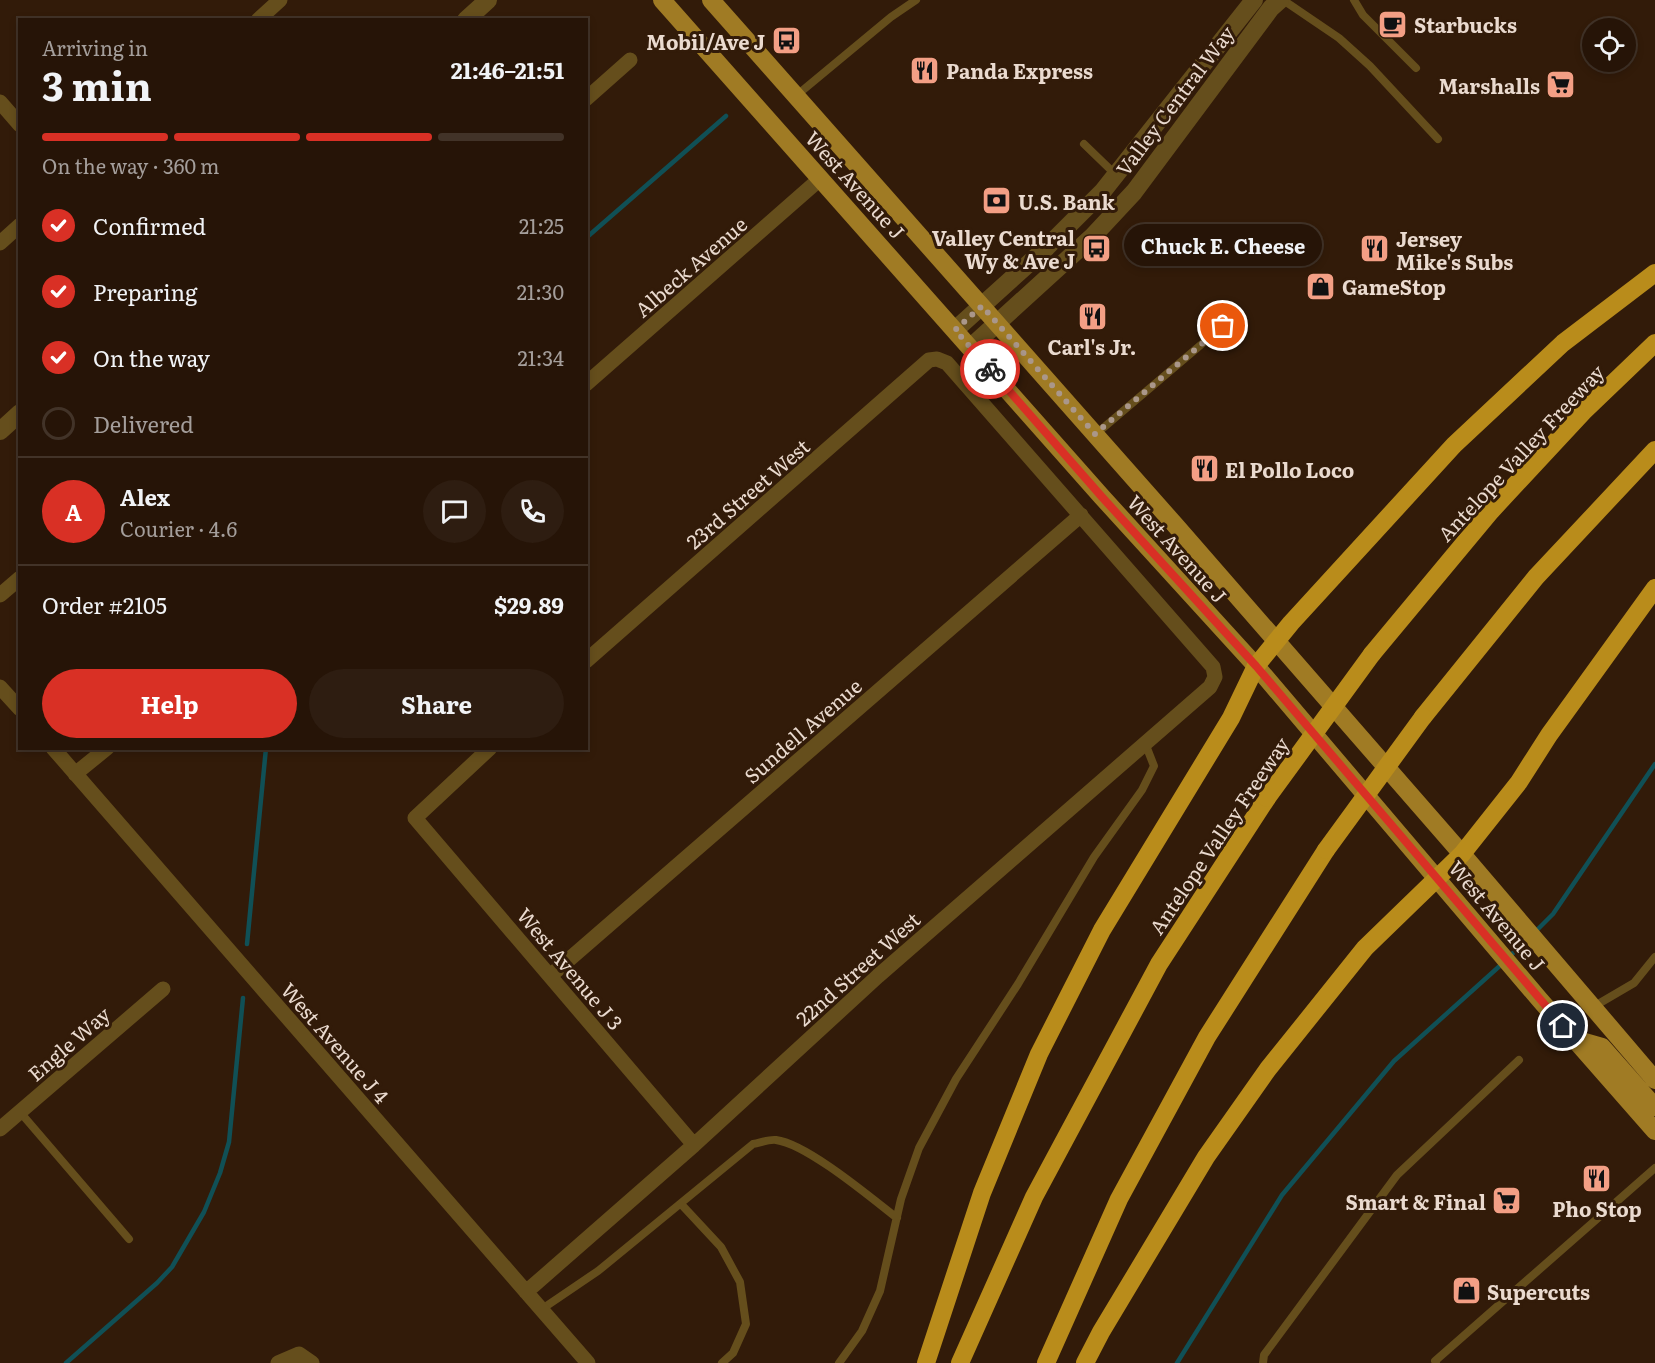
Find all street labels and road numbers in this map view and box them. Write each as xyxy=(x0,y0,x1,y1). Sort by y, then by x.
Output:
street label: Valley Central Way xyxy=(1108,18,1241,181)
street label: West Avenue J xyxy=(799,123,913,245)
street label: Albeck Avenue xyxy=(627,209,753,323)
street label: Antelope Valley Freeway xyxy=(1430,356,1611,547)
street label: 23rd Street West xyxy=(679,431,815,555)
street label: West Avenue J xyxy=(1121,487,1235,609)
street label: Sundell Avenue xyxy=(737,670,867,790)
street label: Antelope Valley Freeway xyxy=(1141,730,1296,940)
street label: West Avenue J xyxy=(1443,853,1553,977)
street label: West Avenue J 3 xyxy=(511,900,631,1036)
street label: 22nd Street West xyxy=(788,904,926,1032)
street label: West Avenue J 4 xyxy=(275,975,397,1109)
street label: Engle Way xyxy=(20,998,116,1087)

